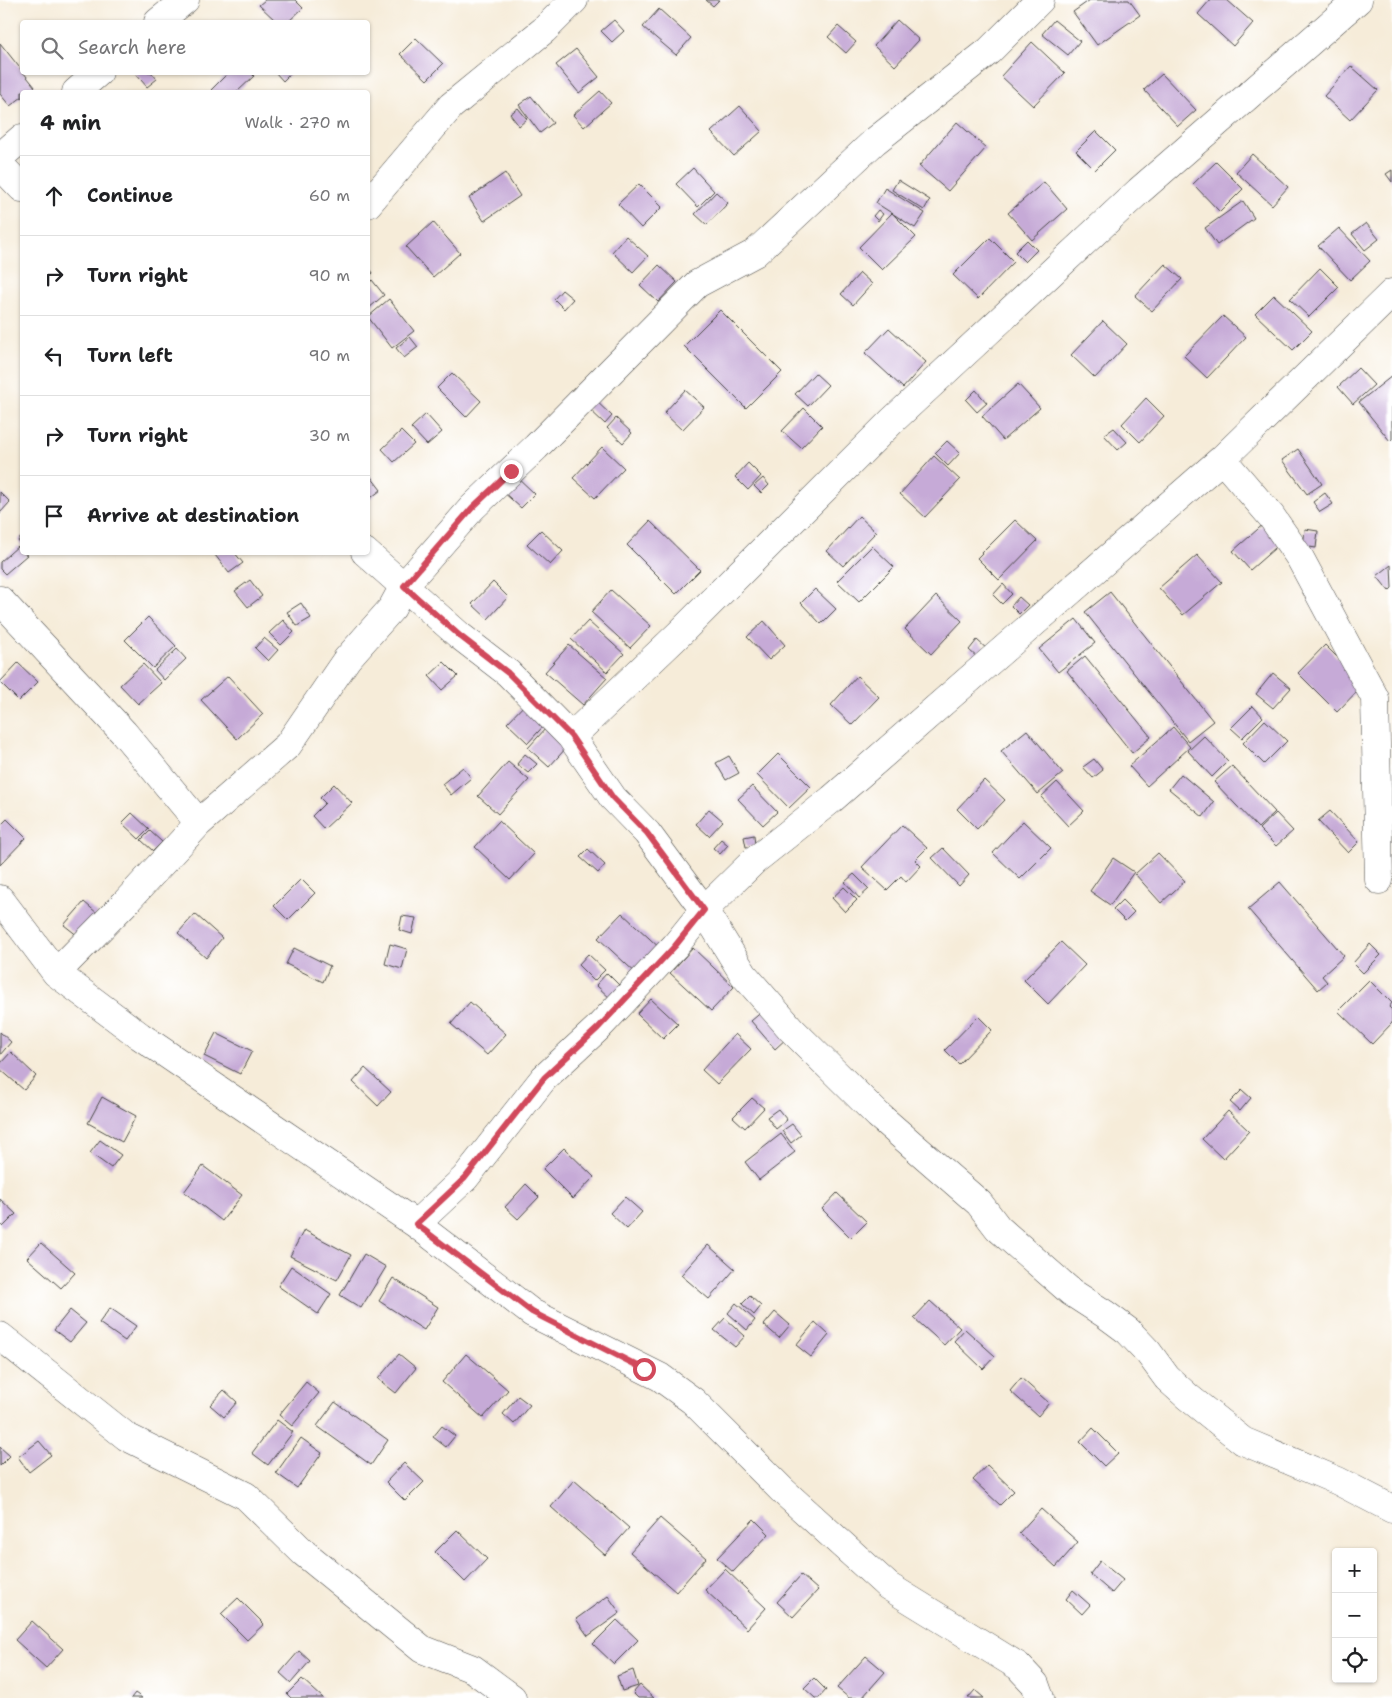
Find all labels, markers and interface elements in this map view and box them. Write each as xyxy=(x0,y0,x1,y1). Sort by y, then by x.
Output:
search box xyxy=(20,20,370,75)
icon: search xyxy=(38,34,66,62)
text: Search here xyxy=(78,35,187,60)
text: 4 min xyxy=(40,109,101,137)
text: Walk · 270 m xyxy=(245,112,350,133)
icon: ahead xyxy=(40,182,68,210)
text: Continue xyxy=(87,183,173,208)
text: 60 m xyxy=(309,185,350,206)
icon: right xyxy=(40,262,68,290)
text: Turn right xyxy=(87,263,188,288)
text: 90 m xyxy=(309,265,350,286)
icon: left xyxy=(40,342,68,370)
text: Turn left xyxy=(87,343,173,368)
text: 90 m xyxy=(309,345,350,366)
icon: right xyxy=(40,422,68,450)
text: Turn right xyxy=(87,423,188,448)
text: 30 m xyxy=(309,425,350,446)
route end xyxy=(500,460,523,483)
icon: arrive xyxy=(40,502,68,530)
text: Arrive at destination xyxy=(87,503,299,528)
route start xyxy=(633,1358,656,1381)
map controls xyxy=(1332,1548,1377,1683)
button: + xyxy=(1332,1548,1377,1593)
button: − xyxy=(1332,1593,1377,1638)
button: locate xyxy=(1332,1638,1377,1683)

